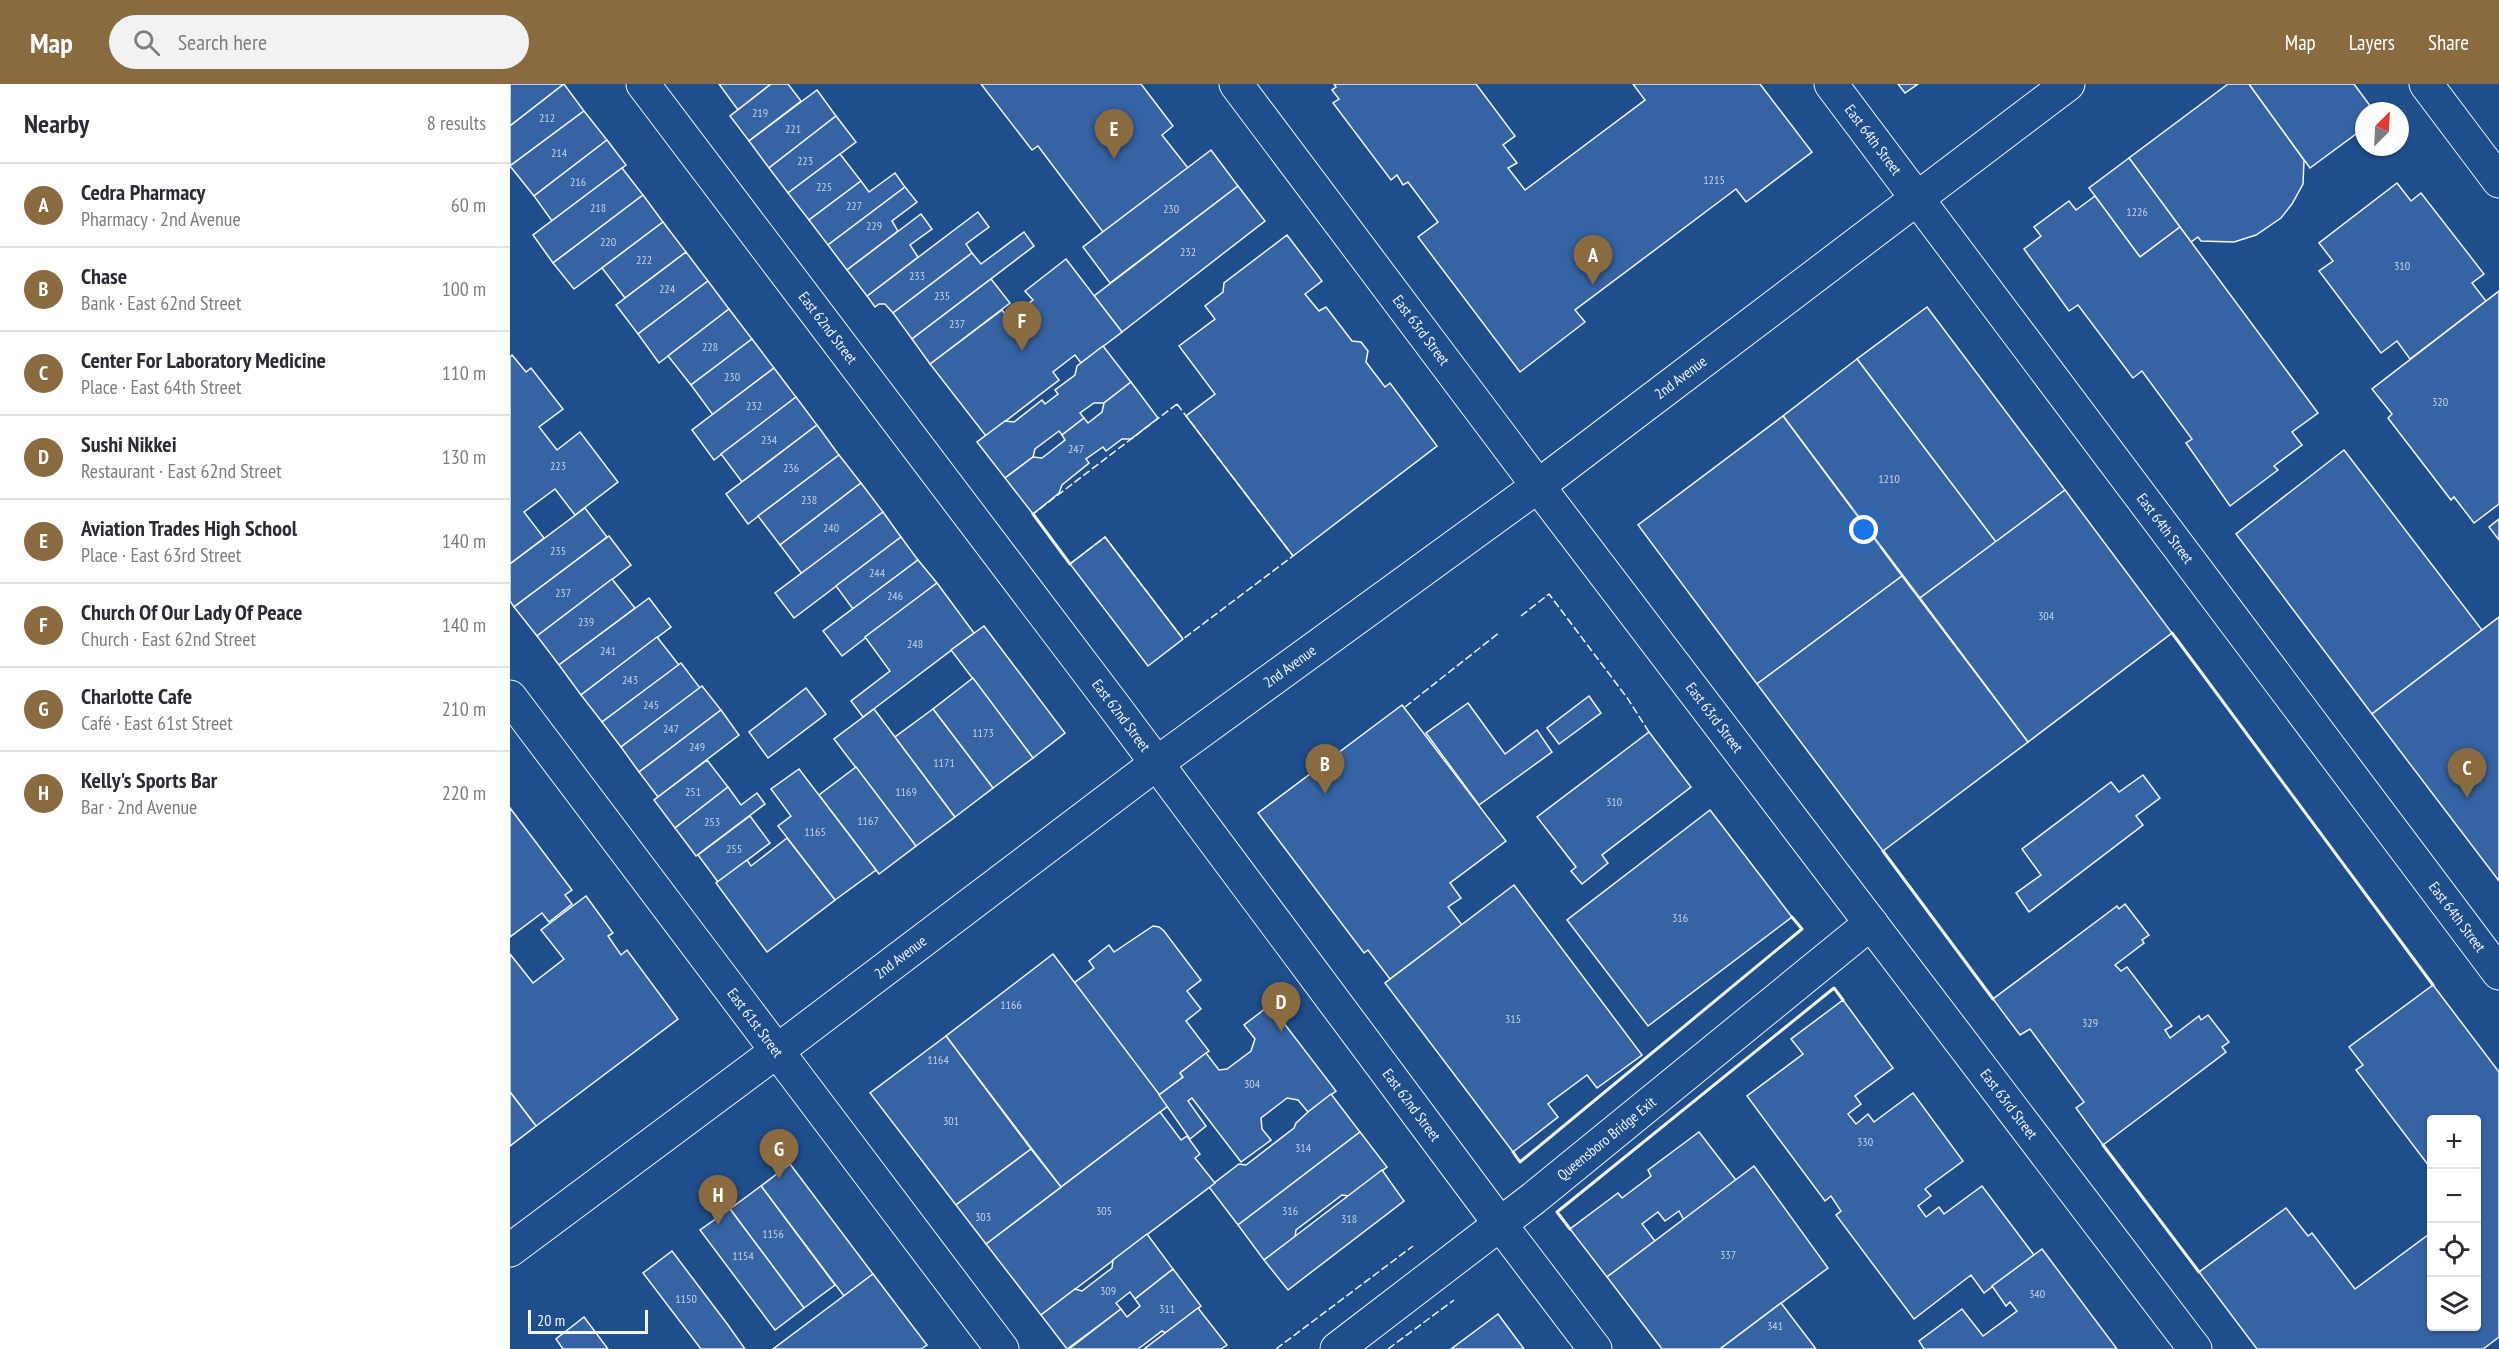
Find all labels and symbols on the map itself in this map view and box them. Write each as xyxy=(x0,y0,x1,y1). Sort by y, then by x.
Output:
street label: East 64th Street xyxy=(1841,101,1906,179)
north arrow xyxy=(2355,102,2409,156)
house number: 219 xyxy=(752,105,768,120)
house number: 212 xyxy=(539,110,555,125)
pin: E xyxy=(1094,110,1134,159)
house number: 221 xyxy=(785,121,801,136)
house number: 214 xyxy=(551,145,568,160)
house number: 223 xyxy=(797,153,813,168)
house number: 1215 xyxy=(1703,172,1725,187)
house number: 216 xyxy=(570,174,586,189)
house number: 225 xyxy=(816,179,832,194)
house number: 227 xyxy=(846,198,862,213)
house number: 218 xyxy=(590,200,606,215)
house number: 230 xyxy=(1163,201,1179,216)
house number: 1226 xyxy=(2126,204,2148,219)
house number: 229 xyxy=(866,218,882,233)
house number: 220 xyxy=(600,234,616,249)
pin: A xyxy=(1574,236,1612,285)
house number: 232 xyxy=(1180,244,1196,259)
house number: 222 xyxy=(636,252,652,267)
house number: 310 xyxy=(2394,258,2410,273)
house number: 233 xyxy=(909,268,925,283)
house number: 224 xyxy=(659,281,676,296)
street label: East 62nd Street xyxy=(795,288,862,368)
house number: 235 xyxy=(934,288,950,303)
street label: East 63rd Street xyxy=(1389,291,1454,369)
pin: F xyxy=(1002,302,1042,351)
house number: 237 xyxy=(949,316,965,331)
house number: 228 xyxy=(702,339,718,354)
street label: 2nd Avenue xyxy=(1651,351,1710,403)
house number: 230 xyxy=(724,369,740,384)
house number: 320 xyxy=(2432,394,2448,409)
house number: 232 xyxy=(746,398,762,413)
house number: 234 xyxy=(761,432,778,447)
house number: 247 xyxy=(1068,441,1084,456)
house number: 223 xyxy=(550,458,566,473)
house number: 236 xyxy=(783,460,799,475)
house number: 1210 xyxy=(1878,471,1900,486)
street label: East 64th Street xyxy=(2133,489,2198,567)
house number: 238 xyxy=(801,492,817,507)
your location xyxy=(1849,515,1878,544)
house number: 240 xyxy=(823,520,839,535)
house number: 235 xyxy=(550,543,566,558)
house number: 244 xyxy=(869,565,886,580)
house number: 237 xyxy=(555,585,571,600)
house number: 246 xyxy=(887,588,903,603)
house number: 304 xyxy=(2038,608,2055,623)
house number: 239 xyxy=(578,614,594,629)
house number: 248 xyxy=(907,636,923,651)
street label: 2nd Avenue xyxy=(1259,641,1320,692)
house number: 241 xyxy=(600,643,616,658)
house number: 243 xyxy=(622,672,638,687)
street label: East 62nd Street xyxy=(1088,675,1155,755)
street label: East 63rd Street xyxy=(1682,678,1747,756)
house number: 245 xyxy=(643,697,659,712)
house number: 247 xyxy=(663,721,679,736)
house number: 1173 xyxy=(972,725,994,740)
house number: 249 xyxy=(689,739,705,754)
pin: B xyxy=(1306,744,1344,794)
pin: C xyxy=(2448,748,2486,798)
house number: 1171 xyxy=(933,755,955,770)
house number: 251 xyxy=(685,784,701,799)
house number: 1169 xyxy=(895,784,917,799)
house number: 310 xyxy=(1606,794,1622,809)
house number: 1167 xyxy=(857,813,879,828)
house number: 253 xyxy=(704,814,720,829)
house number: 1165 xyxy=(804,824,826,839)
house number: 255 xyxy=(726,841,742,856)
street label: East 64th Street xyxy=(2425,878,2490,956)
house number: 316 xyxy=(1672,910,1688,925)
street label: 2nd Avenue xyxy=(870,931,930,983)
pin: D xyxy=(1262,982,1300,1032)
street label: East 61st Street xyxy=(723,984,788,1061)
house number: 1166 xyxy=(1000,997,1022,1012)
house number: 315 xyxy=(1505,1011,1521,1026)
house number: 329 xyxy=(2082,1015,2098,1030)
house number: 1164 xyxy=(927,1052,949,1067)
street label: East 62nd Street xyxy=(1379,1065,1445,1145)
street label: East 63rd Street xyxy=(1976,1065,2042,1143)
house number: 304 xyxy=(1244,1076,1261,1091)
street label: Queensboro Bridge Exit xyxy=(1553,1092,1660,1184)
house number: 301 xyxy=(943,1113,959,1128)
pin: G xyxy=(760,1130,798,1179)
house number: 330 xyxy=(1857,1134,1873,1149)
house number: 314 xyxy=(1295,1140,1312,1155)
pin: H xyxy=(698,1176,738,1225)
house number: 305 xyxy=(1096,1203,1112,1218)
house number: 316 xyxy=(1282,1203,1298,1218)
house number: 303 xyxy=(975,1209,991,1224)
house number: 318 xyxy=(1341,1211,1357,1226)
house number: 1156 xyxy=(762,1226,784,1241)
house number: 337 xyxy=(1720,1247,1736,1262)
house number: 1154 xyxy=(732,1248,754,1263)
house number: 309 xyxy=(1100,1283,1116,1298)
house number: 340 xyxy=(2029,1286,2045,1301)
house number: 1150 xyxy=(675,1291,697,1306)
house number: 311 xyxy=(1159,1301,1175,1316)
scale bar xyxy=(528,1307,648,1334)
house number: 341 xyxy=(1767,1318,1783,1333)

